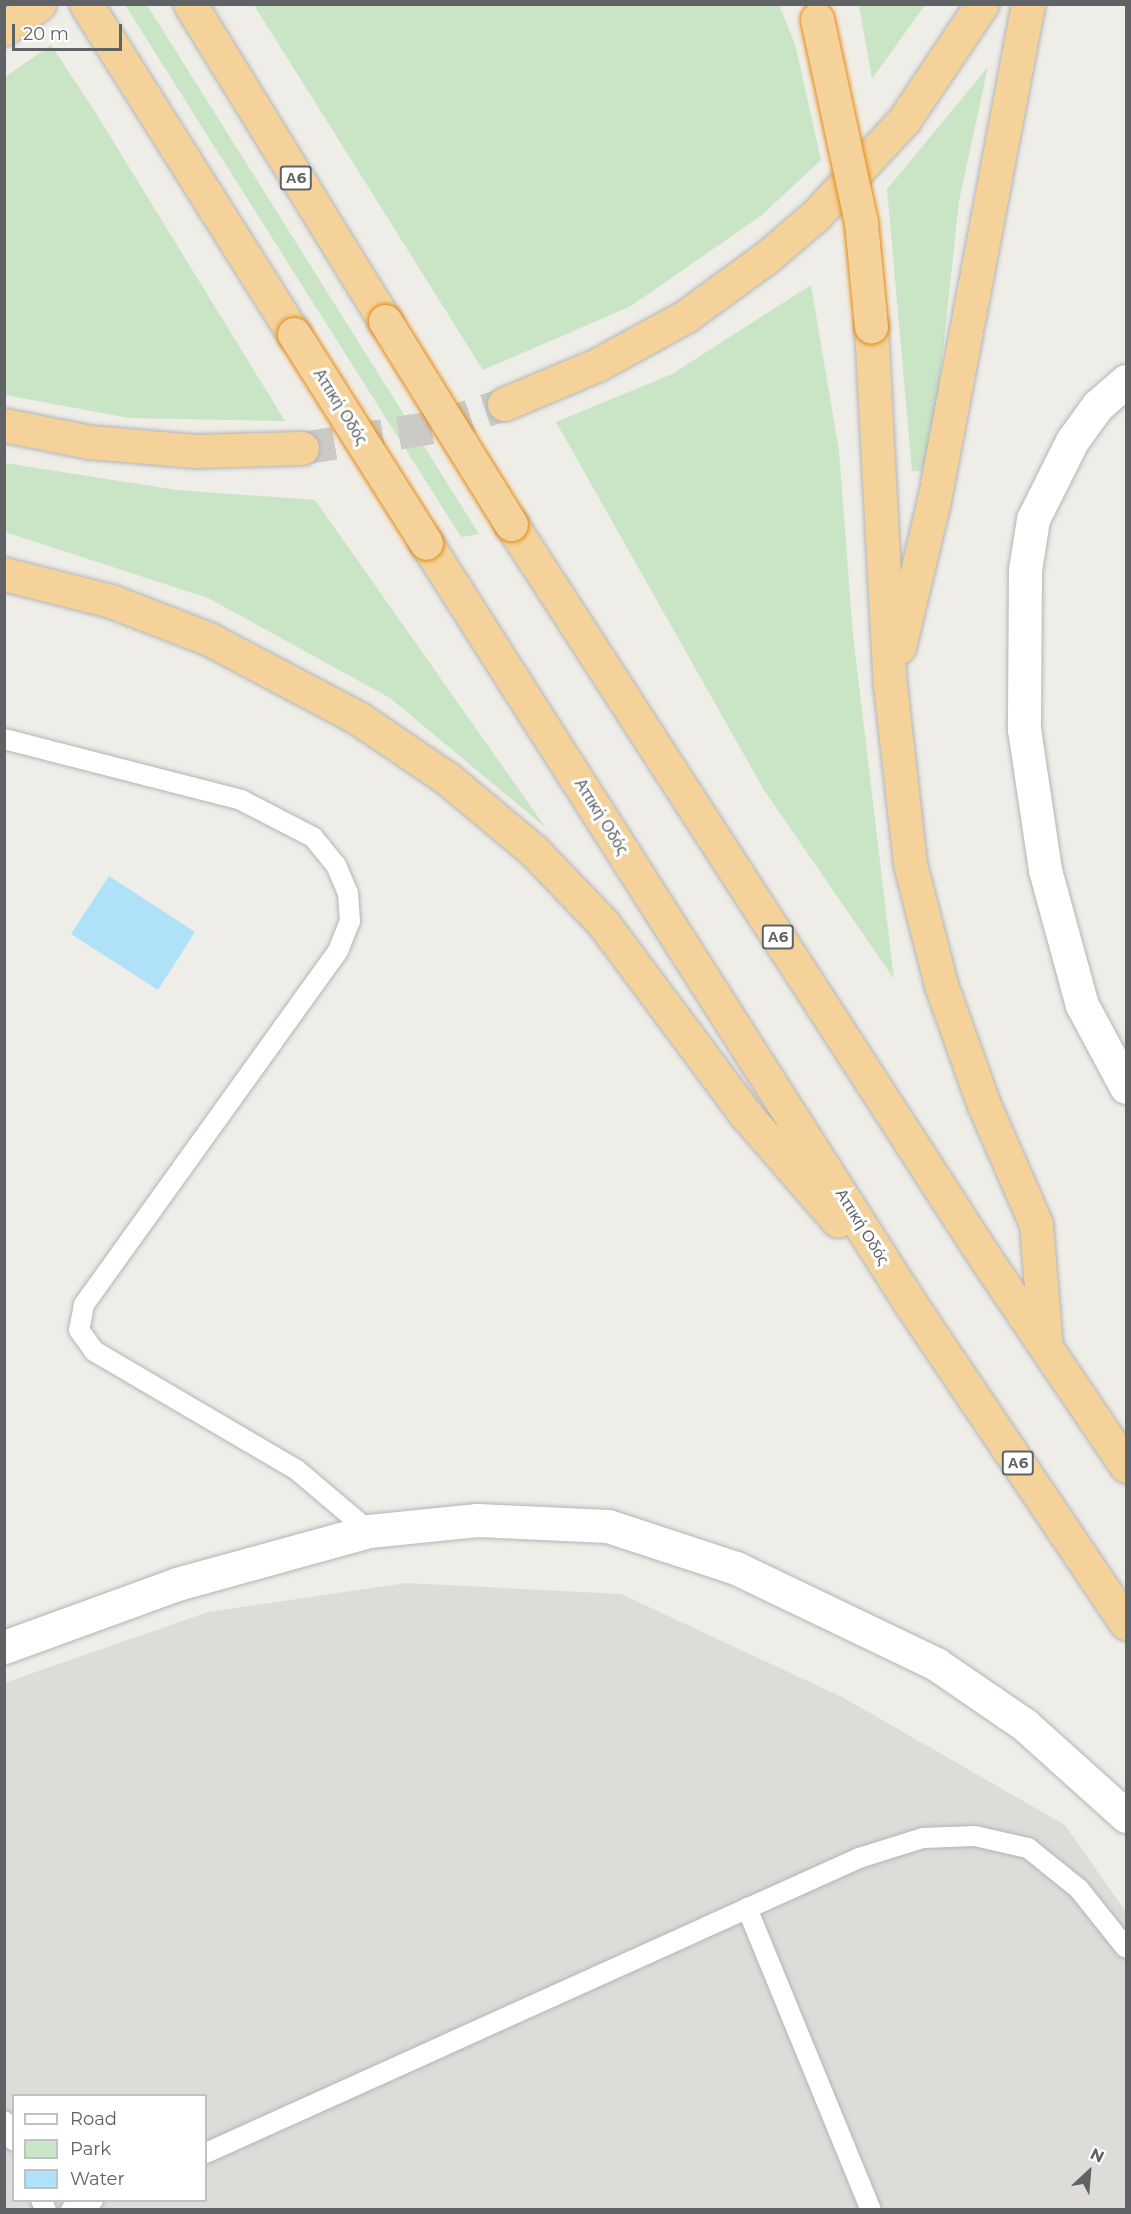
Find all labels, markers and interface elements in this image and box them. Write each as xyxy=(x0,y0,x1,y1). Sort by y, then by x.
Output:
scale bar xyxy=(15,12,124,50)
text: 20 m xyxy=(23,23,69,45)
road number: Α6 xyxy=(280,166,312,190)
street label: Αττική Οδός xyxy=(309,365,371,449)
street label: Αττική Οδός xyxy=(570,775,632,859)
road number: Α6 xyxy=(762,925,794,949)
street label: Αττική Οδός xyxy=(831,1185,893,1269)
road number: Α6 xyxy=(1002,1451,1034,1475)
legend xyxy=(12,2094,207,2202)
text: Road xyxy=(70,2108,117,2130)
text: Park xyxy=(70,2138,111,2160)
north arrow xyxy=(1059,2142,1119,2202)
text: N xyxy=(1087,2144,1107,2167)
text: Water xyxy=(70,2168,125,2190)

